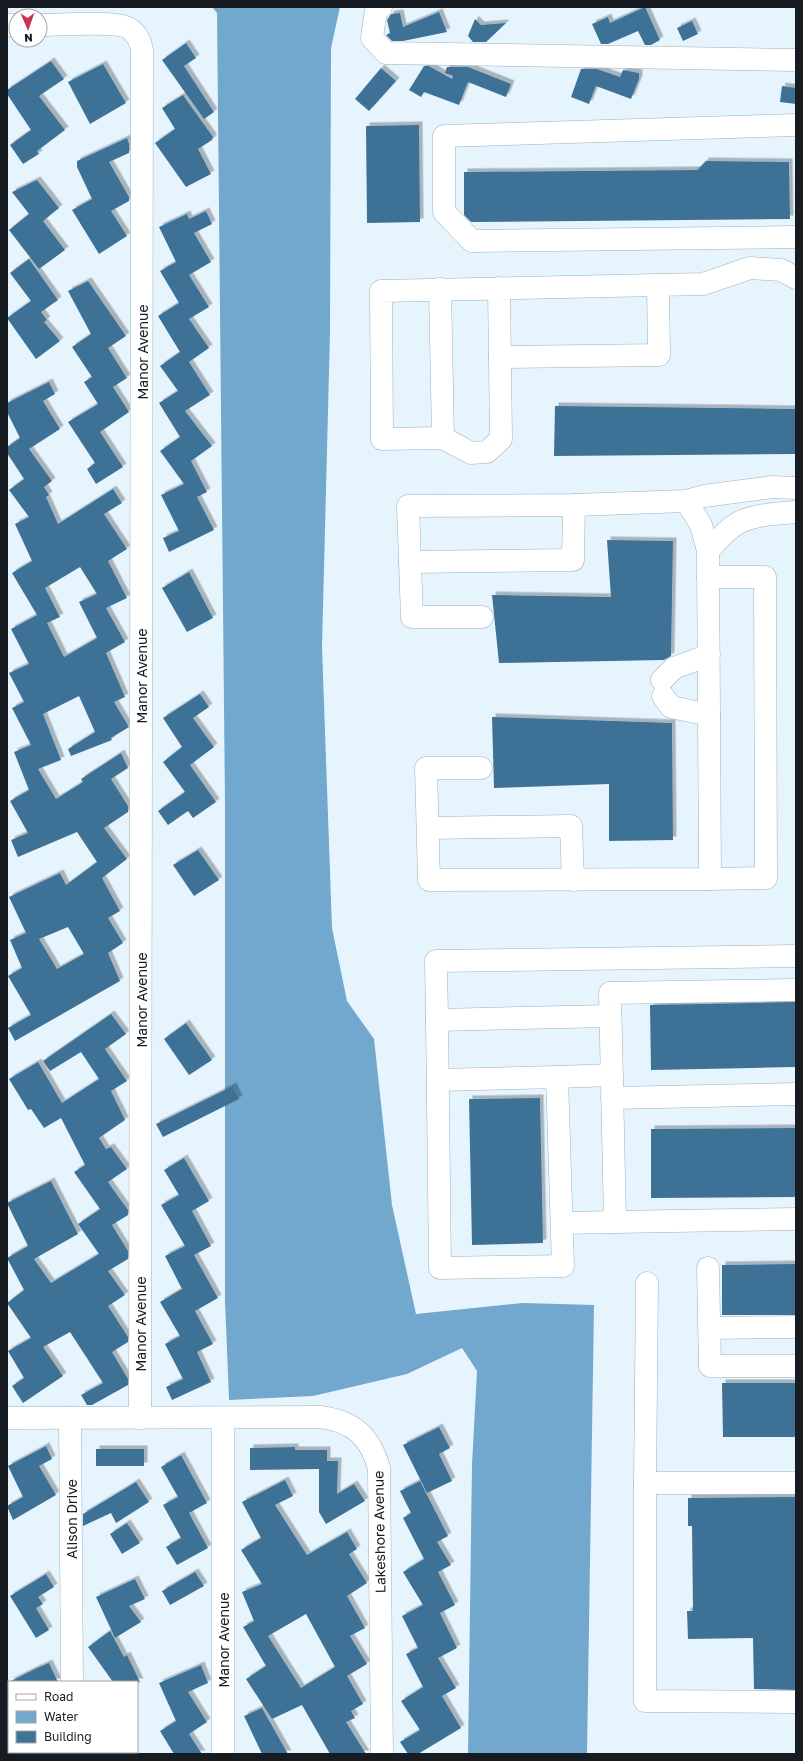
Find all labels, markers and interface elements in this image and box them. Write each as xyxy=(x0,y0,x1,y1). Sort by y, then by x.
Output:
north arrow xyxy=(8,8,48,48)
text: N xyxy=(24,32,33,45)
street label: Manor Avenue xyxy=(134,304,151,400)
street label: Manor Avenue xyxy=(133,628,150,724)
street label: Manor Avenue xyxy=(133,952,150,1048)
street label: Manor Avenue xyxy=(132,1276,149,1372)
street label: Lakeshore Avenue xyxy=(369,1471,389,1593)
street label: Alison Drive xyxy=(63,1479,80,1559)
street label: Manor Avenue xyxy=(215,1592,232,1688)
legend xyxy=(8,1681,138,1753)
text: Road xyxy=(44,1689,73,1704)
text: Water xyxy=(44,1709,78,1724)
text: Building xyxy=(44,1729,92,1744)

